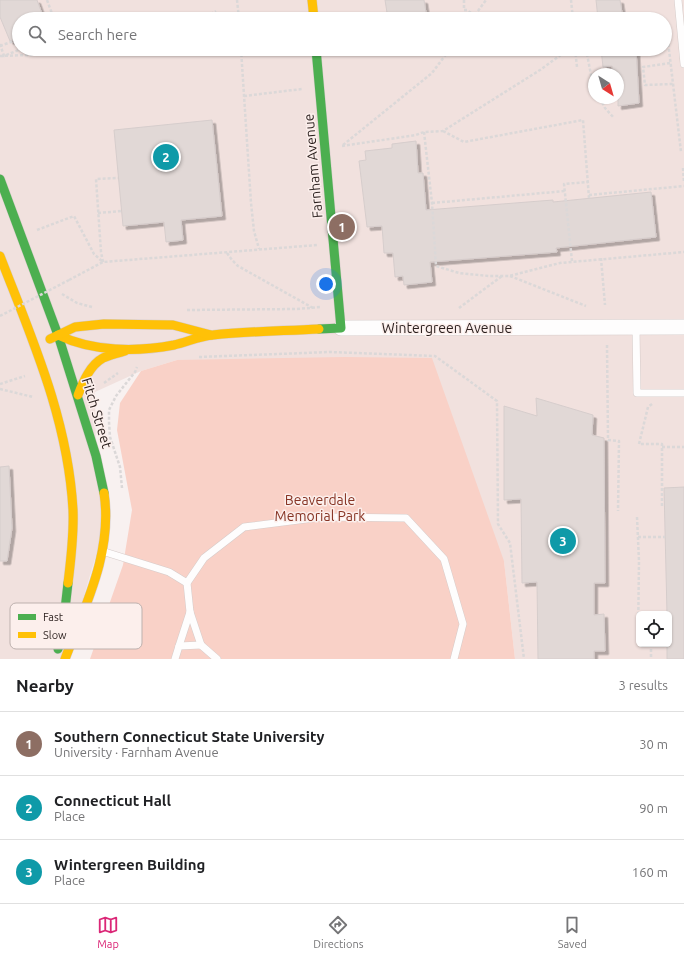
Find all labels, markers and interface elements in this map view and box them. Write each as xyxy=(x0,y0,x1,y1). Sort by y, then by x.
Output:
search box xyxy=(12,12,672,56)
icon: search xyxy=(26,23,48,45)
text: Search here xyxy=(58,26,137,43)
north arrow xyxy=(588,68,624,104)
street label: Farnham Avenue xyxy=(300,113,326,219)
pin: 2 xyxy=(153,142,179,172)
pin: 1 xyxy=(329,212,355,242)
your location xyxy=(316,274,336,294)
street label: Wintergreen Avenue xyxy=(382,320,512,336)
street label: Fitch Street xyxy=(79,376,115,451)
park label: Beaverdale Memorial Park xyxy=(275,492,365,524)
pin: 3 xyxy=(550,526,576,556)
legend xyxy=(10,603,142,649)
text: Fast xyxy=(43,611,64,623)
map controls xyxy=(636,611,672,647)
button: locate xyxy=(636,611,672,647)
text: Slow xyxy=(43,629,67,641)
text: Nearby xyxy=(16,676,74,695)
text: 3 results xyxy=(618,678,668,692)
text: Southern Connecticut State University xyxy=(54,728,325,745)
text: 1 xyxy=(25,737,33,751)
text: 30 m xyxy=(639,737,668,751)
text: University · Farnham Avenue xyxy=(54,745,219,759)
text: Connecticut Hall xyxy=(54,792,171,809)
text: 2 xyxy=(25,801,33,815)
text: 90 m xyxy=(639,801,668,815)
text: Place xyxy=(54,809,85,823)
text: Wintergreen Building xyxy=(54,856,205,873)
text: 3 xyxy=(25,865,33,879)
text: 160 m xyxy=(632,865,668,879)
text: Place xyxy=(54,873,85,887)
tab: Map xyxy=(97,914,119,950)
tab: Directions xyxy=(313,914,363,950)
tab: Saved xyxy=(558,914,587,950)

